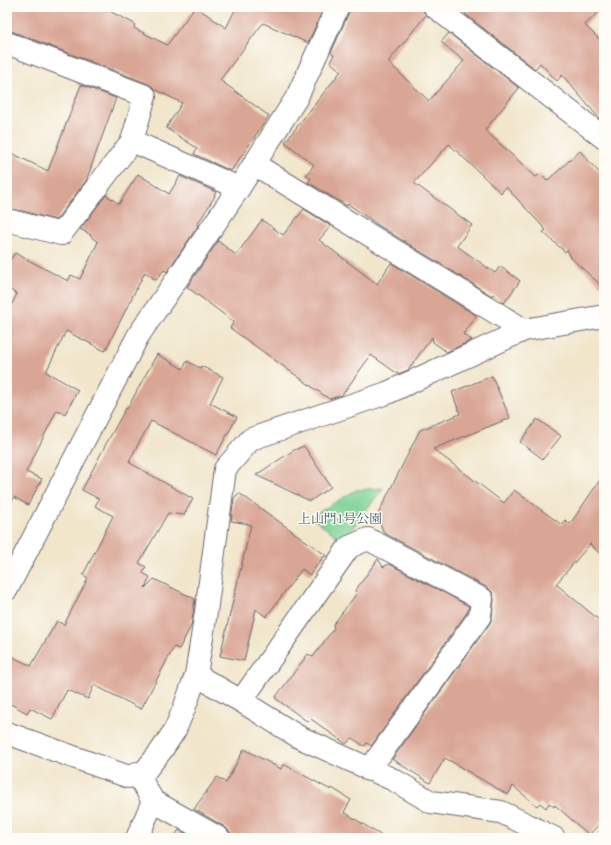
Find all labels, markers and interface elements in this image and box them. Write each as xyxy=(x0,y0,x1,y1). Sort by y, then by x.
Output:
park label: 上山門1号公園 xyxy=(298,510,382,528)

